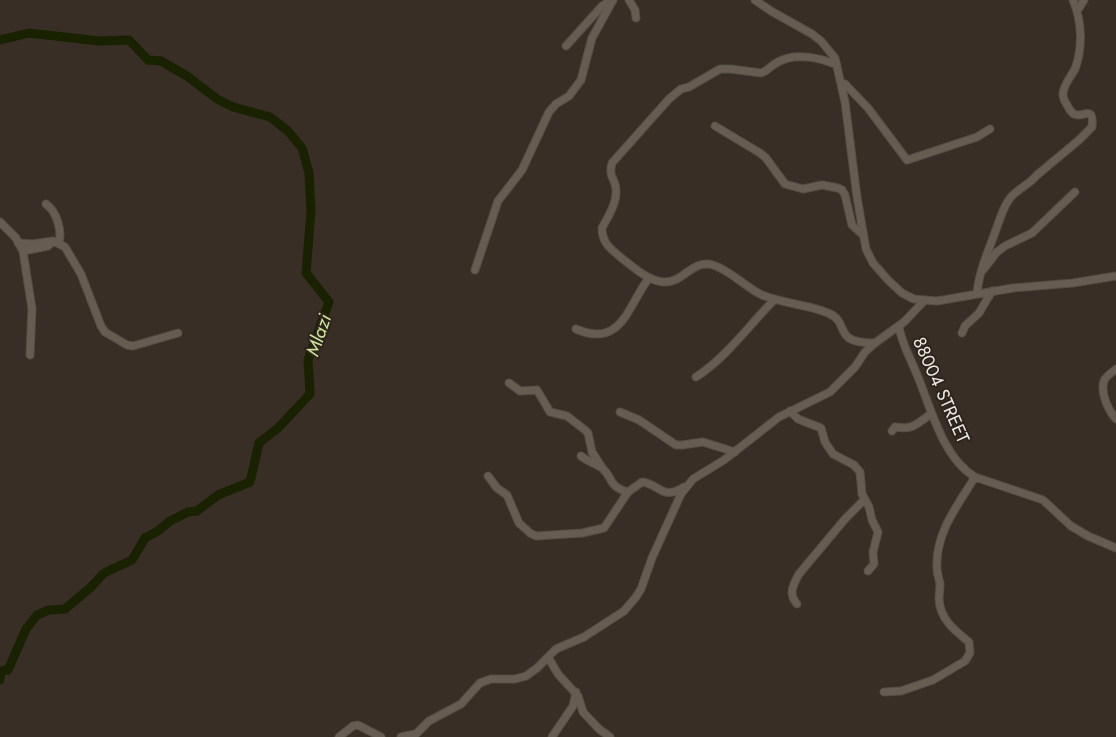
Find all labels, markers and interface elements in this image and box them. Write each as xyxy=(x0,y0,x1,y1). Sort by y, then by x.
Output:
water label: Mlazi xyxy=(299,309,339,360)
street label: 88004 STREET xyxy=(906,333,976,448)

